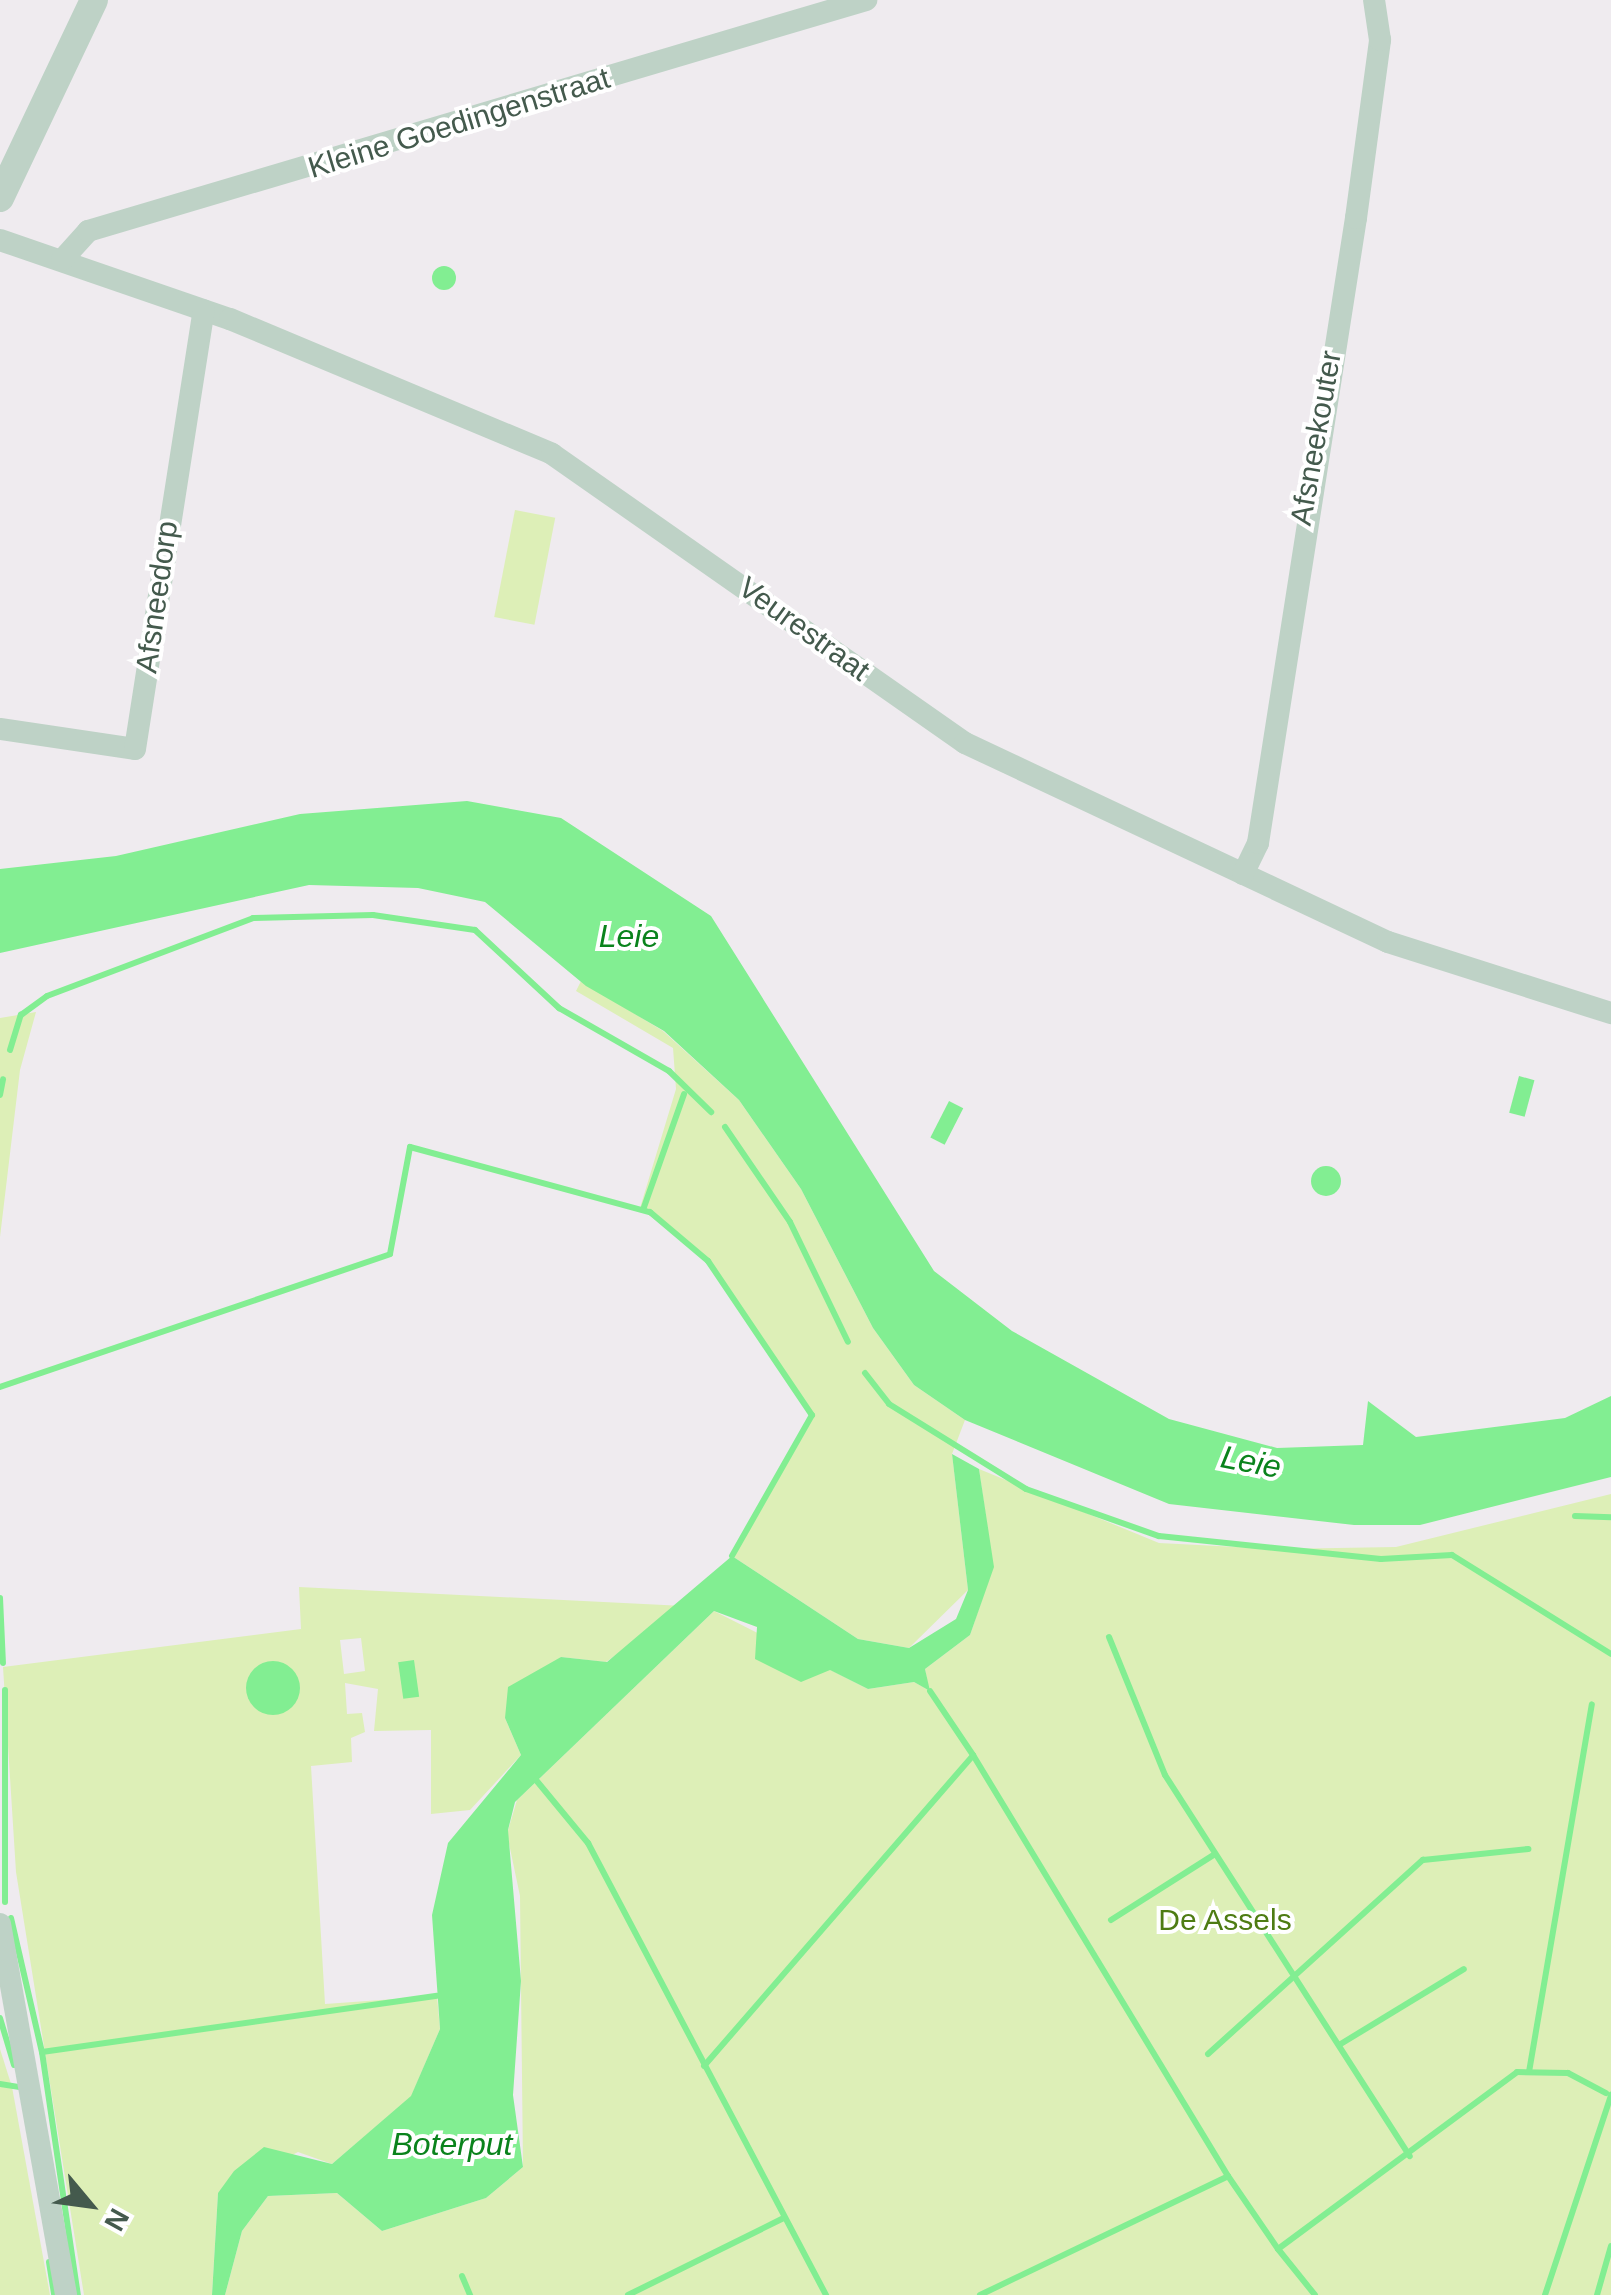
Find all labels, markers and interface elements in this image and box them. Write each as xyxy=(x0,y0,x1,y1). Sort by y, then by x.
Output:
street label: Kleine Goedingenstraat xyxy=(304,60,614,186)
street label: Afsneekouter xyxy=(1283,348,1349,528)
street label: Afsneedorp xyxy=(128,519,186,675)
street label: Veurestraat xyxy=(731,569,877,689)
water label: Leie xyxy=(599,917,659,955)
water label: Leie xyxy=(1218,1437,1284,1487)
park label: De Assels xyxy=(1157,1902,1293,1938)
water label: Boterput xyxy=(392,2125,512,2163)
north arrow xyxy=(40,2155,140,2255)
text: N xyxy=(98,2203,135,2236)

